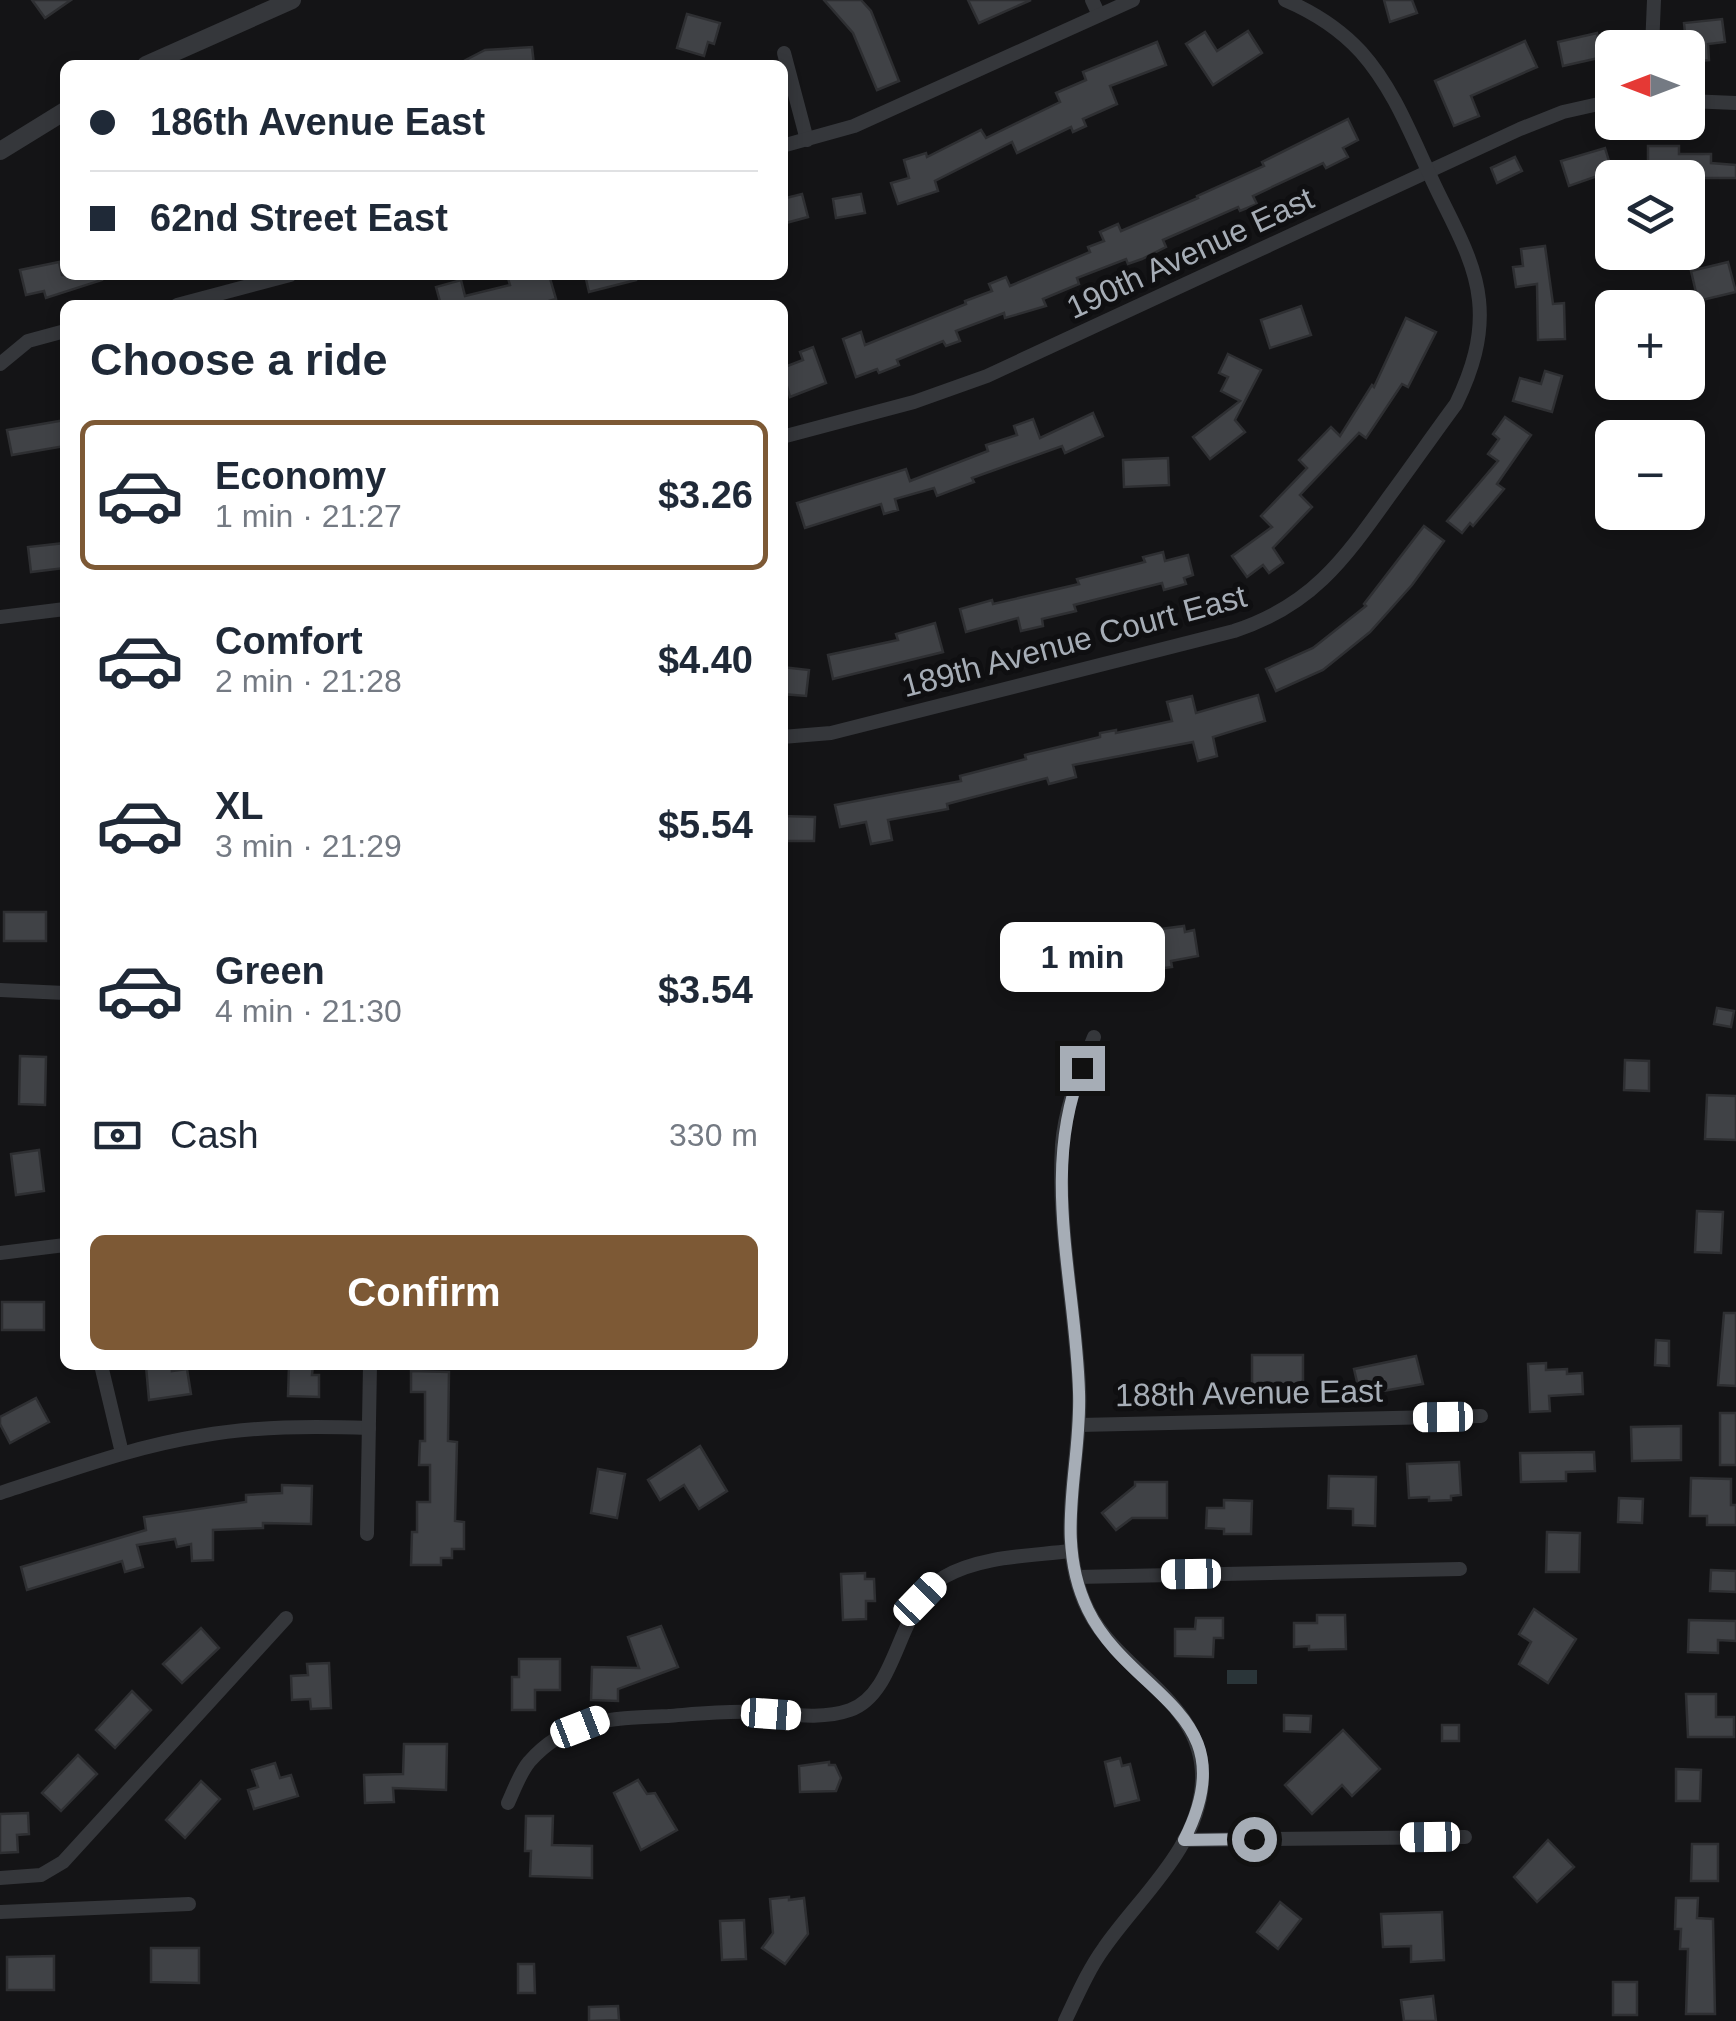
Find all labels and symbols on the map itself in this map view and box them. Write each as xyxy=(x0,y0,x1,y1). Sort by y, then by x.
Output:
north arrow xyxy=(1595,30,1705,140)
street label: 190th Avenue East xyxy=(1061,180,1319,326)
street label: 189th Avenue Court East xyxy=(898,578,1250,704)
callout: 1 min xyxy=(1000,923,1164,993)
route end xyxy=(1060,1046,1105,1091)
street label: 188th Avenue East xyxy=(1115,1373,1383,1413)
car xyxy=(1413,1401,1473,1433)
car xyxy=(1161,1558,1221,1590)
car xyxy=(888,1567,952,1631)
car xyxy=(740,1697,802,1731)
car xyxy=(547,1702,613,1752)
route start xyxy=(1232,1817,1277,1862)
car xyxy=(1400,1821,1460,1853)

